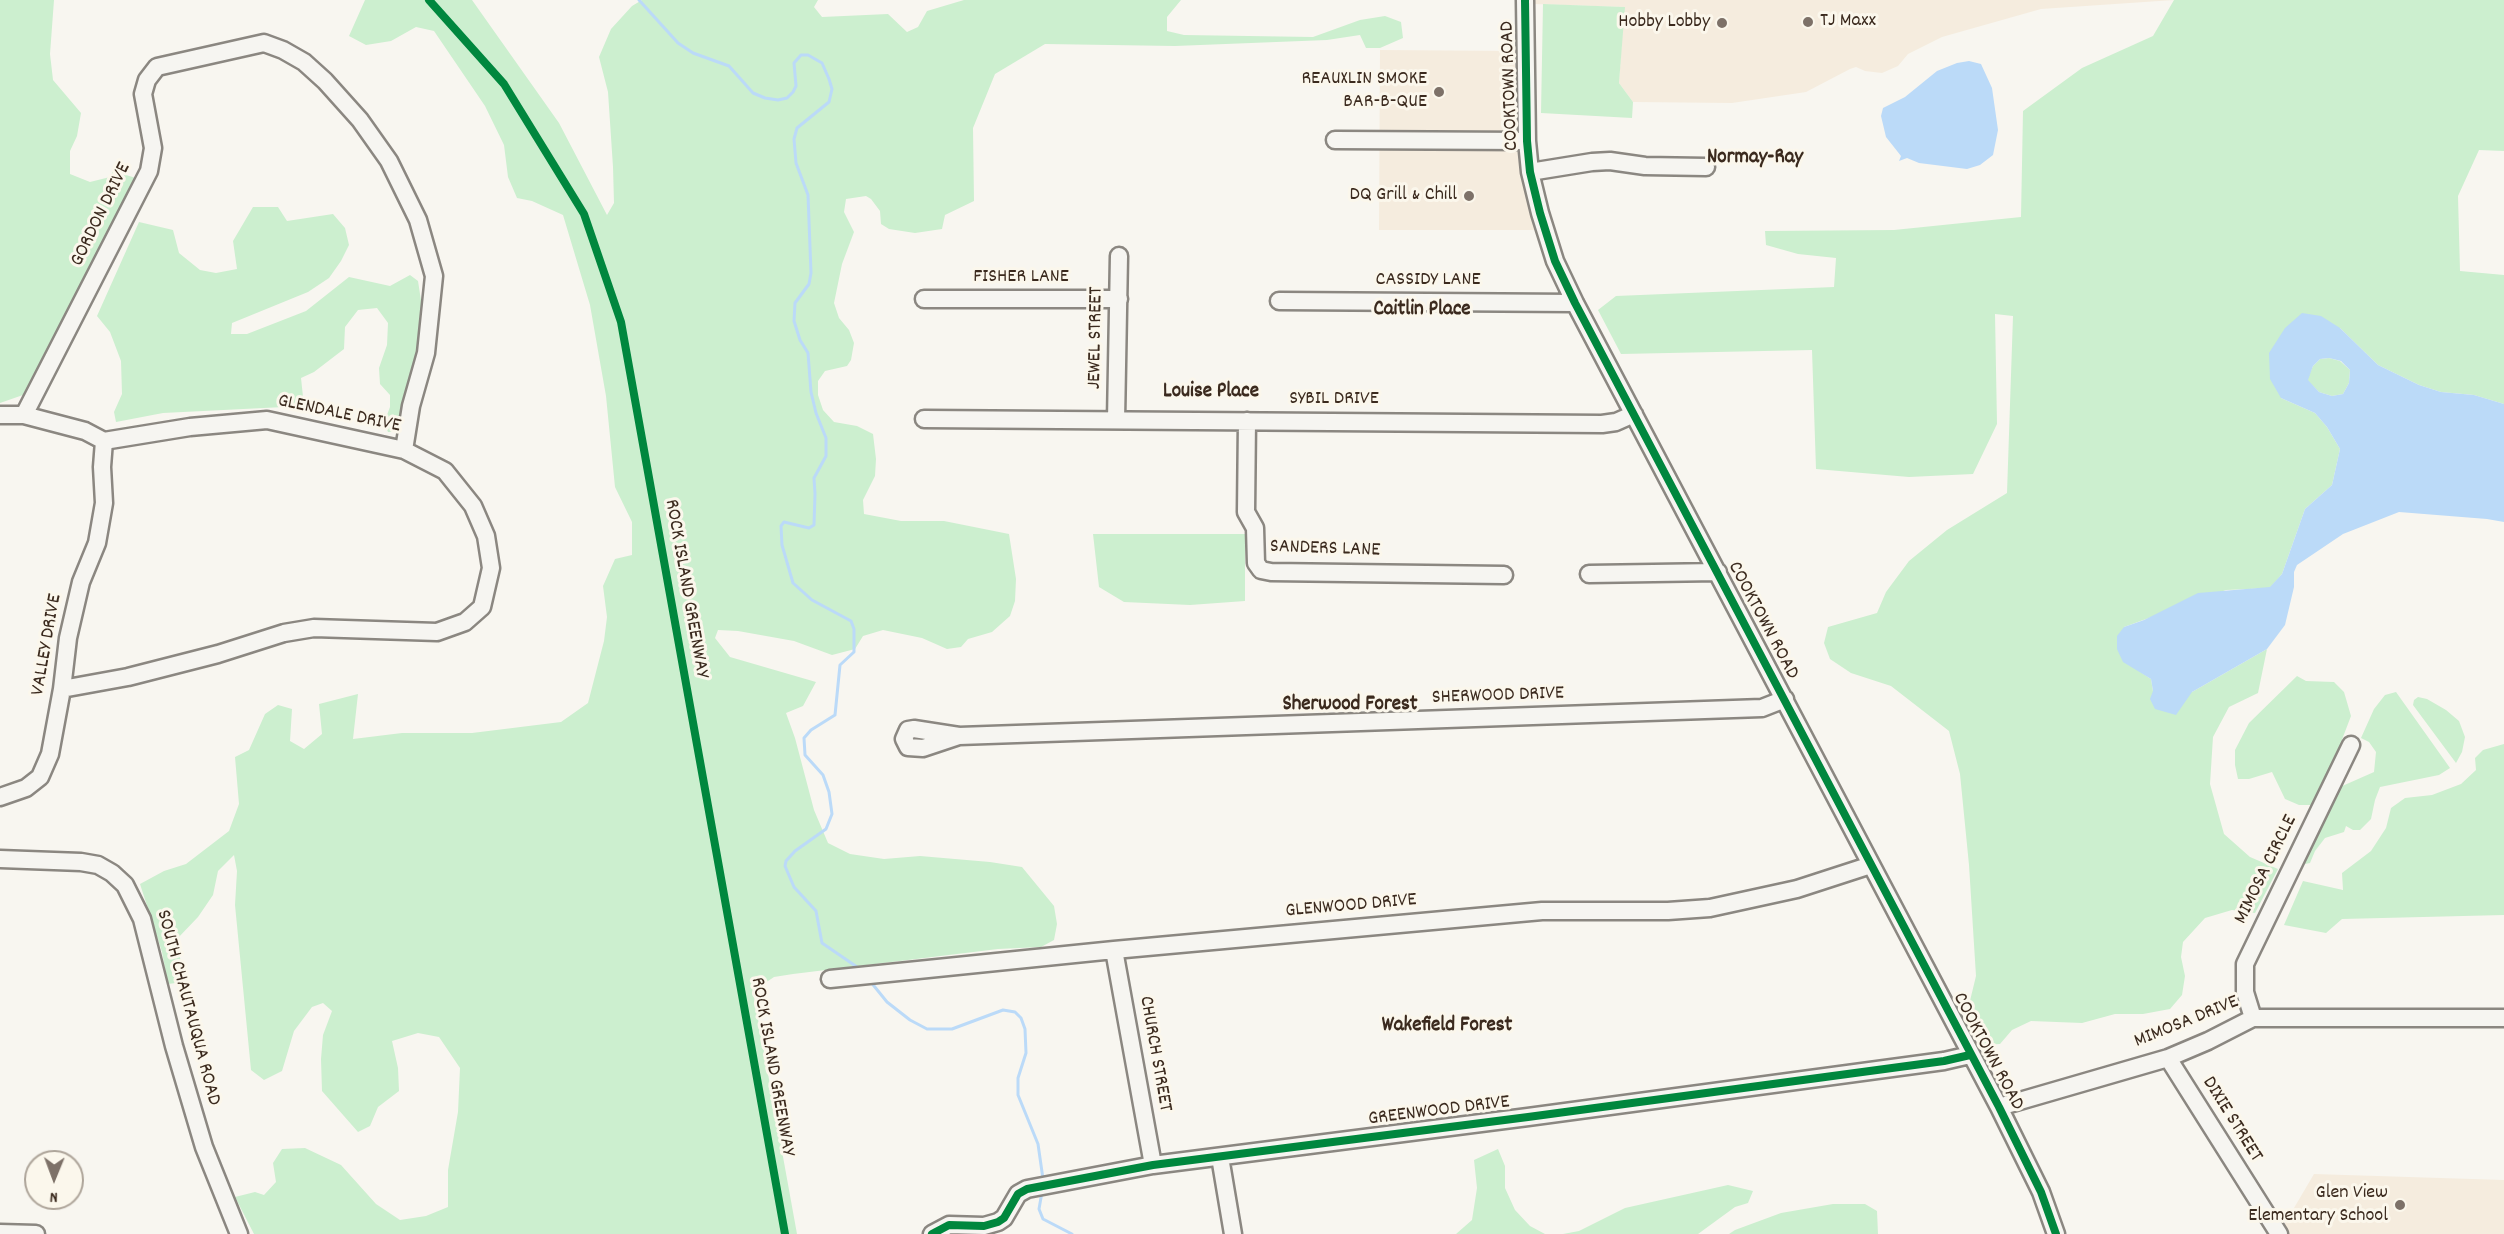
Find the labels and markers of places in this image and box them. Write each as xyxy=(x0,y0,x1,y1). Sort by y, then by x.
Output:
place label: TJ Maxx xyxy=(1820,10,1876,34)
place label: Hobby Lobby xyxy=(1618,11,1710,35)
marker: TJ Maxx xyxy=(1801,15,1815,29)
marker: Hobby Lobby xyxy=(1715,16,1729,30)
place label: REAUXLIN SMOKE BAR-B-QUE xyxy=(1301,68,1427,115)
marker: REAUXLIN SMOKE BAR-B-QUE xyxy=(1432,85,1446,99)
place label: DQ Grill & Chill xyxy=(1350,184,1457,208)
marker: DQ Grill & Chill xyxy=(1462,189,1476,203)
place label: Glen View Elementary School xyxy=(2248,1182,2388,1229)
marker: Glen View Elementary School xyxy=(2393,1198,2407,1212)

